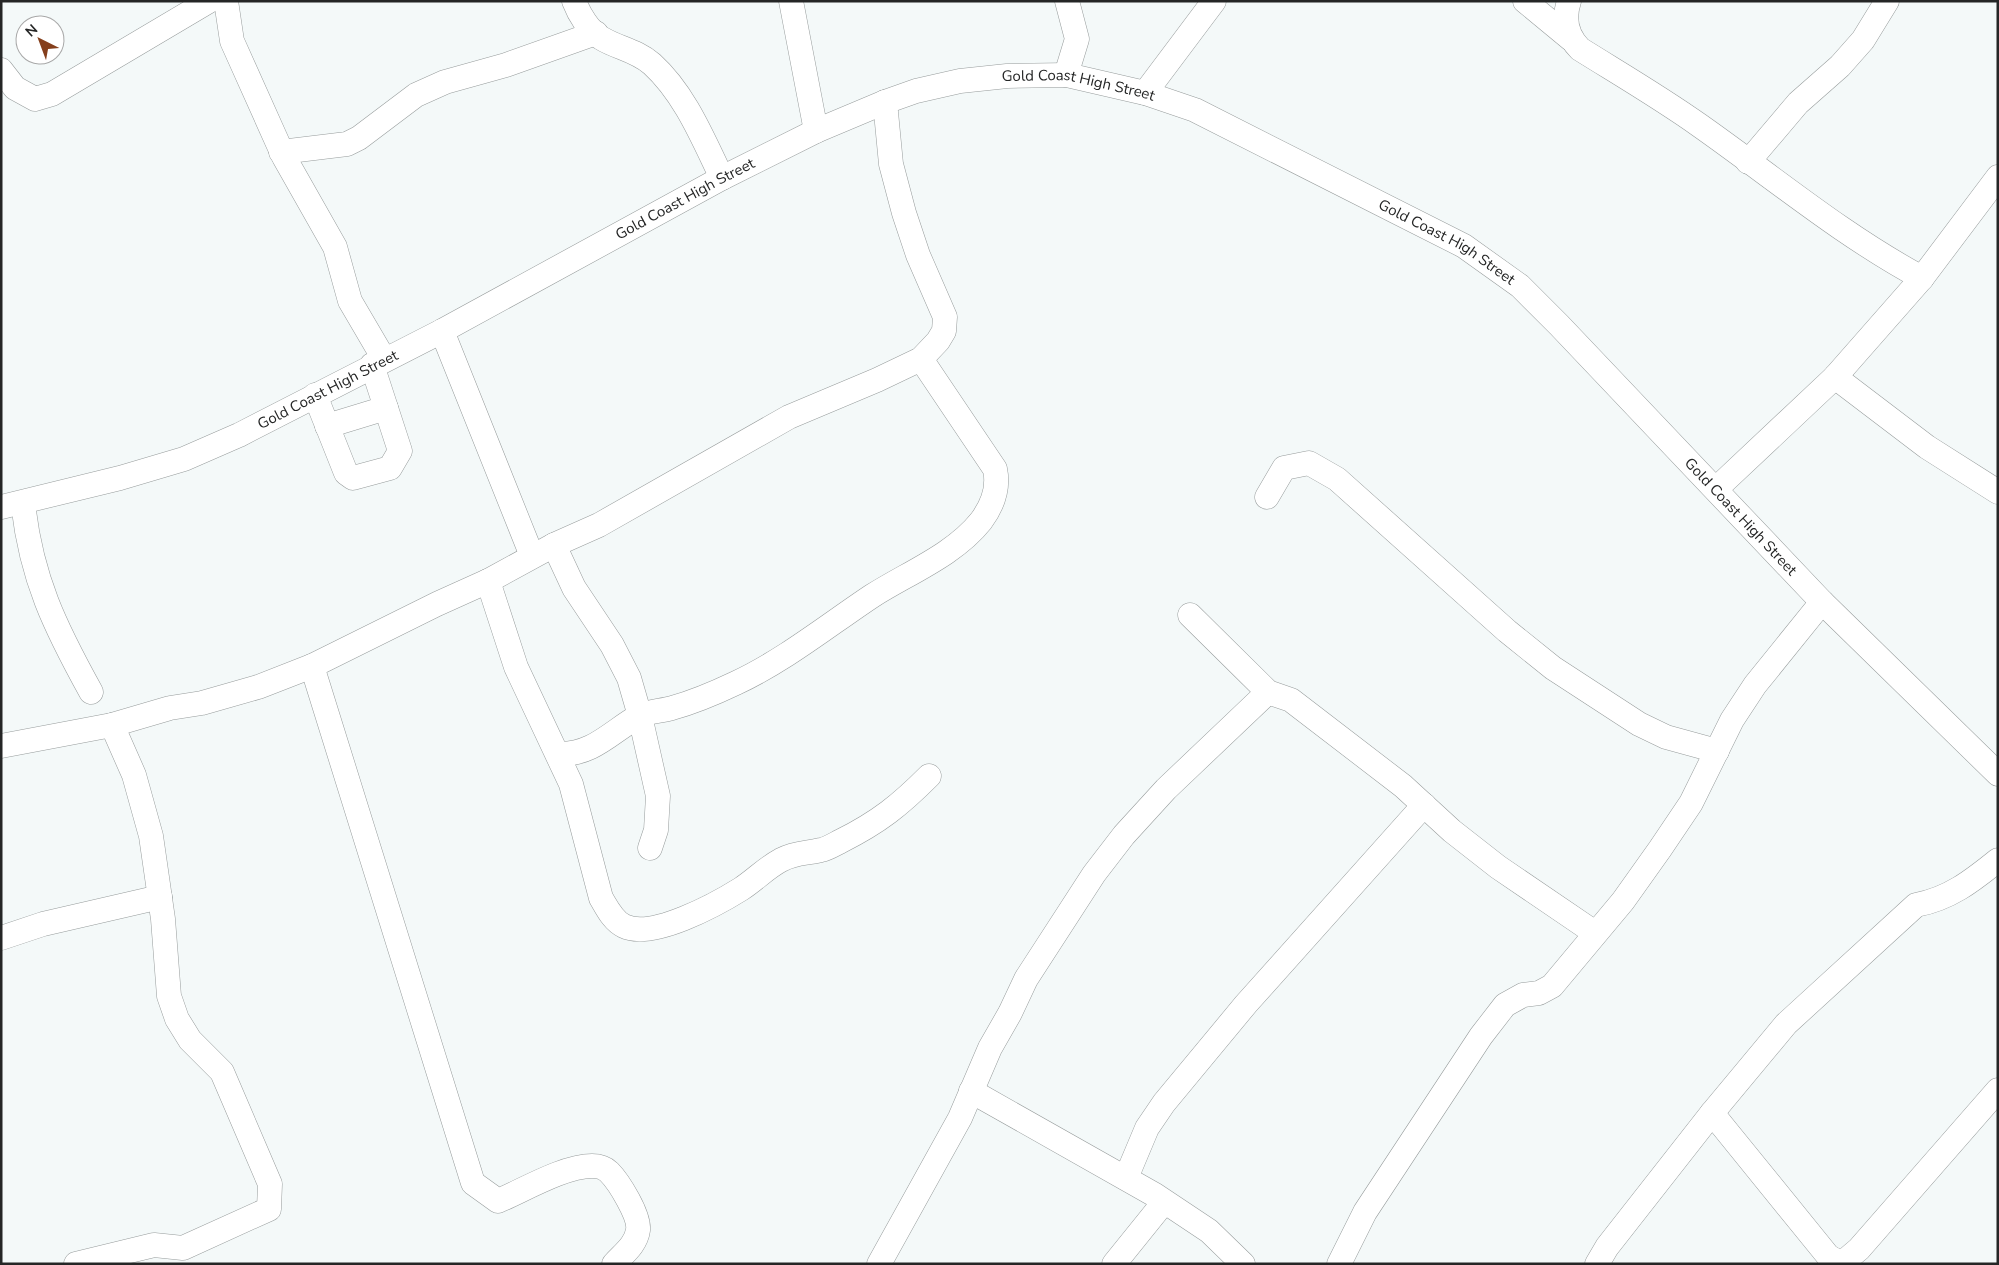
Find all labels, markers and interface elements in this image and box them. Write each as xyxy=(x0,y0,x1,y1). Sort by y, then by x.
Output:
north arrow xyxy=(15,15,65,65)
text: N xyxy=(21,20,42,41)
street label: Gold Coast High Street xyxy=(1001,65,1158,106)
street label: Gold Coast High Street xyxy=(612,153,759,244)
street label: Gold Coast High Street xyxy=(1375,194,1520,290)
street label: Gold Coast High Street xyxy=(254,345,402,434)
street label: Gold Coast High Street xyxy=(1680,453,1802,580)

